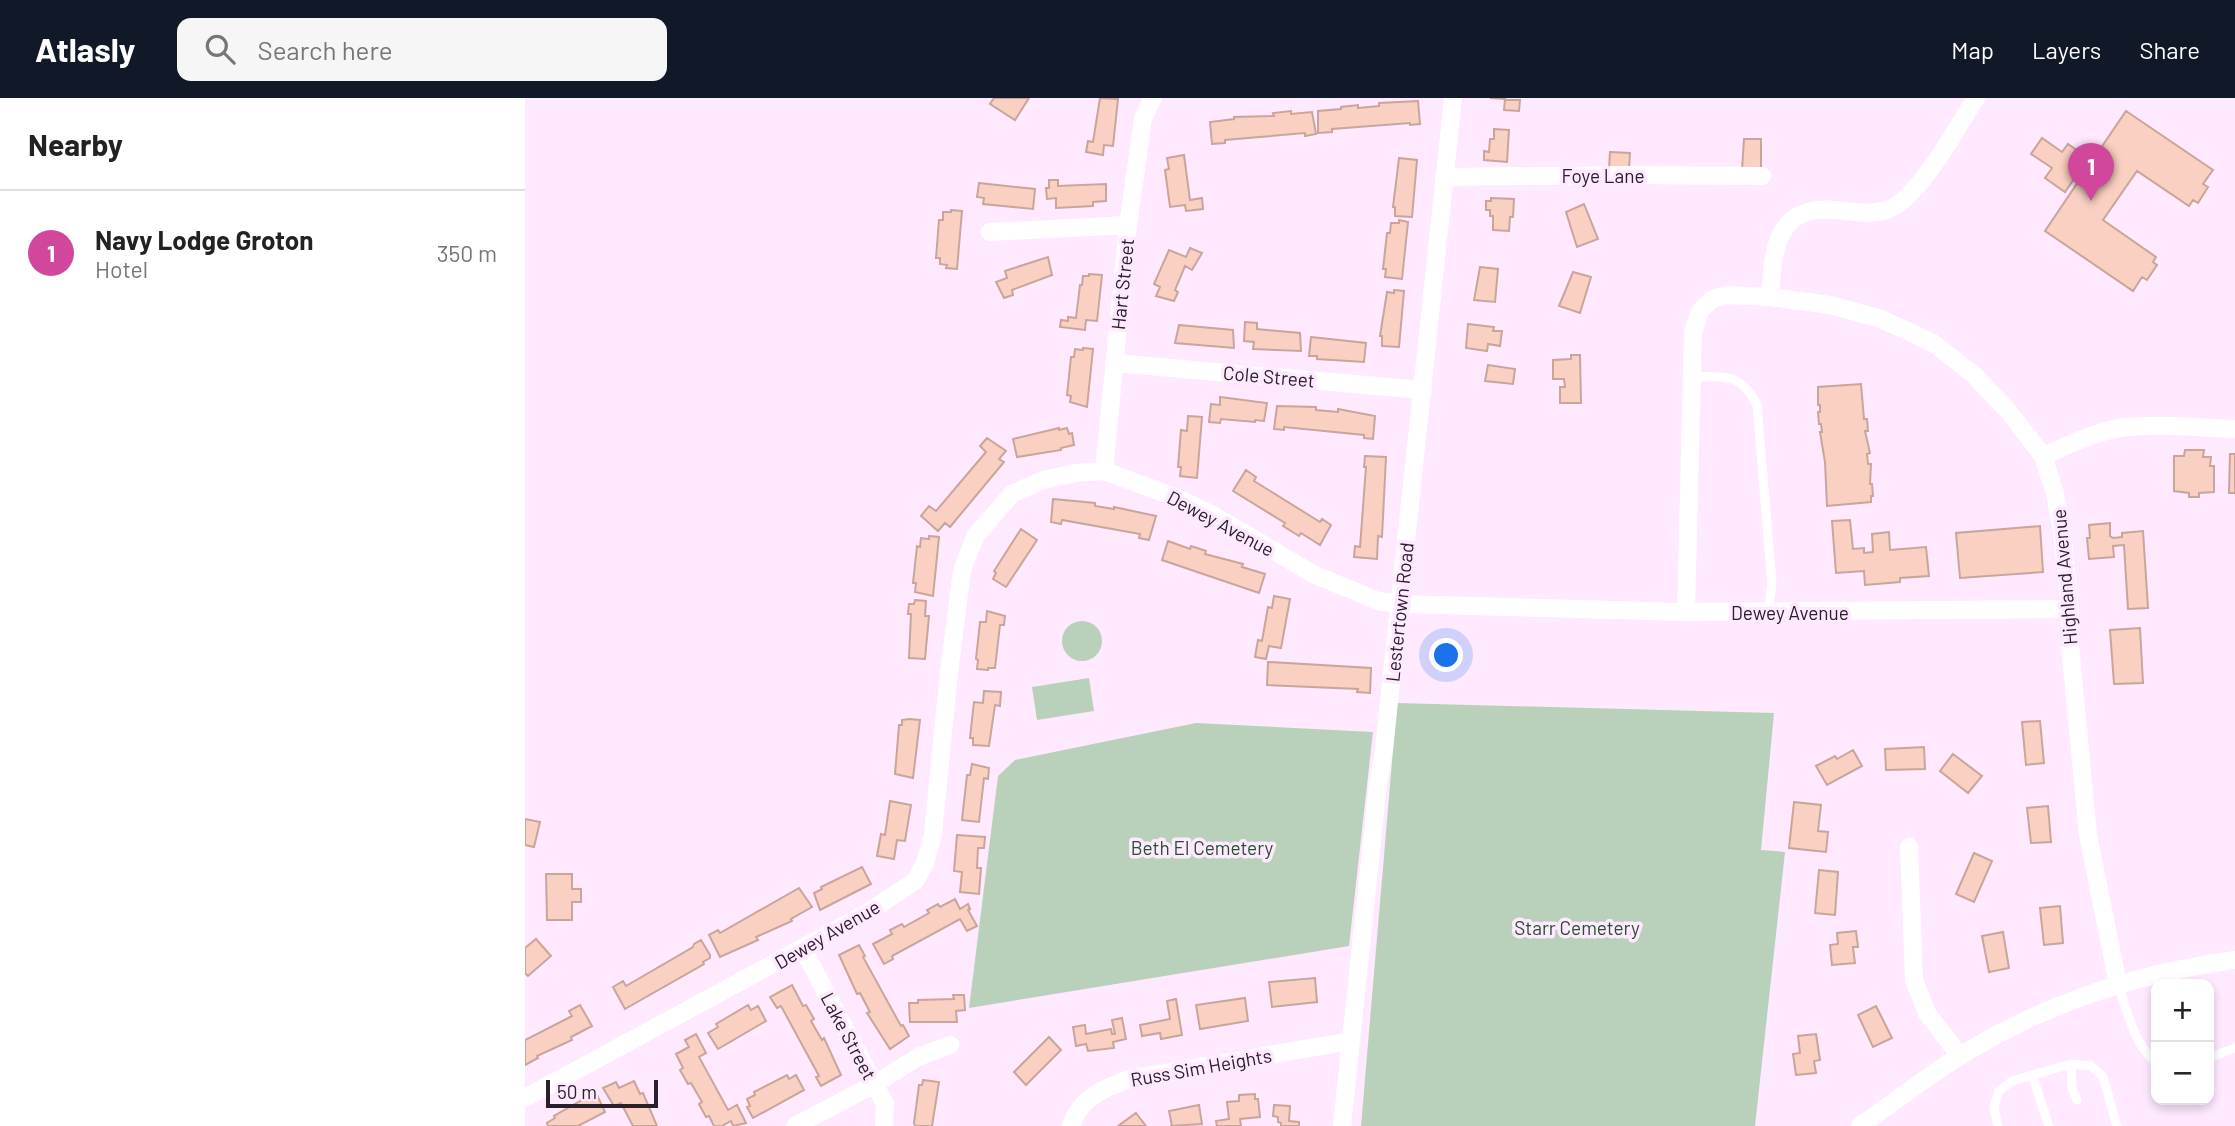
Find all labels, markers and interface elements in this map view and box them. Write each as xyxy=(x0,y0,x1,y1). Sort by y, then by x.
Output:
search box xyxy=(177,18,667,81)
text: Atlasly xyxy=(35,29,135,69)
icon: search xyxy=(201,30,239,68)
text: Search here xyxy=(257,34,393,65)
text: Map xyxy=(1951,35,1994,64)
text: Layers xyxy=(2032,35,2101,64)
text: Share xyxy=(2139,35,2200,64)
text: Nearby xyxy=(28,126,123,162)
pin: 1 xyxy=(2068,143,2114,201)
street label: Foye Lane xyxy=(1561,164,1645,187)
text: Navy Lodge Groton xyxy=(95,224,313,255)
street label: Hart Street xyxy=(1106,237,1138,331)
text: 1 xyxy=(47,239,55,267)
text: 350 m xyxy=(437,239,497,267)
text: Hotel xyxy=(95,255,148,283)
street label: Cole Street xyxy=(1222,361,1316,391)
street label: Dewey Avenue xyxy=(1164,485,1278,561)
street label: Highland Avenue xyxy=(2047,508,2081,646)
street label: Lestertown Road xyxy=(1380,541,1418,683)
street label: Dewey Avenue xyxy=(1731,601,1849,624)
your location xyxy=(1429,638,1463,672)
park label: Beth El Cemetery xyxy=(1131,836,1274,859)
street label: Dewey Avenue xyxy=(770,895,884,973)
park label: Starr Cemetery xyxy=(1514,916,1640,939)
map controls xyxy=(2151,979,2214,1105)
button: + xyxy=(2151,979,2214,1042)
street label: Lake Street xyxy=(816,988,882,1084)
button: − xyxy=(2151,1042,2214,1105)
street label: Russ Sim Heights xyxy=(1129,1043,1273,1091)
scale bar xyxy=(546,1077,658,1109)
text: 50 m xyxy=(557,1080,597,1103)

